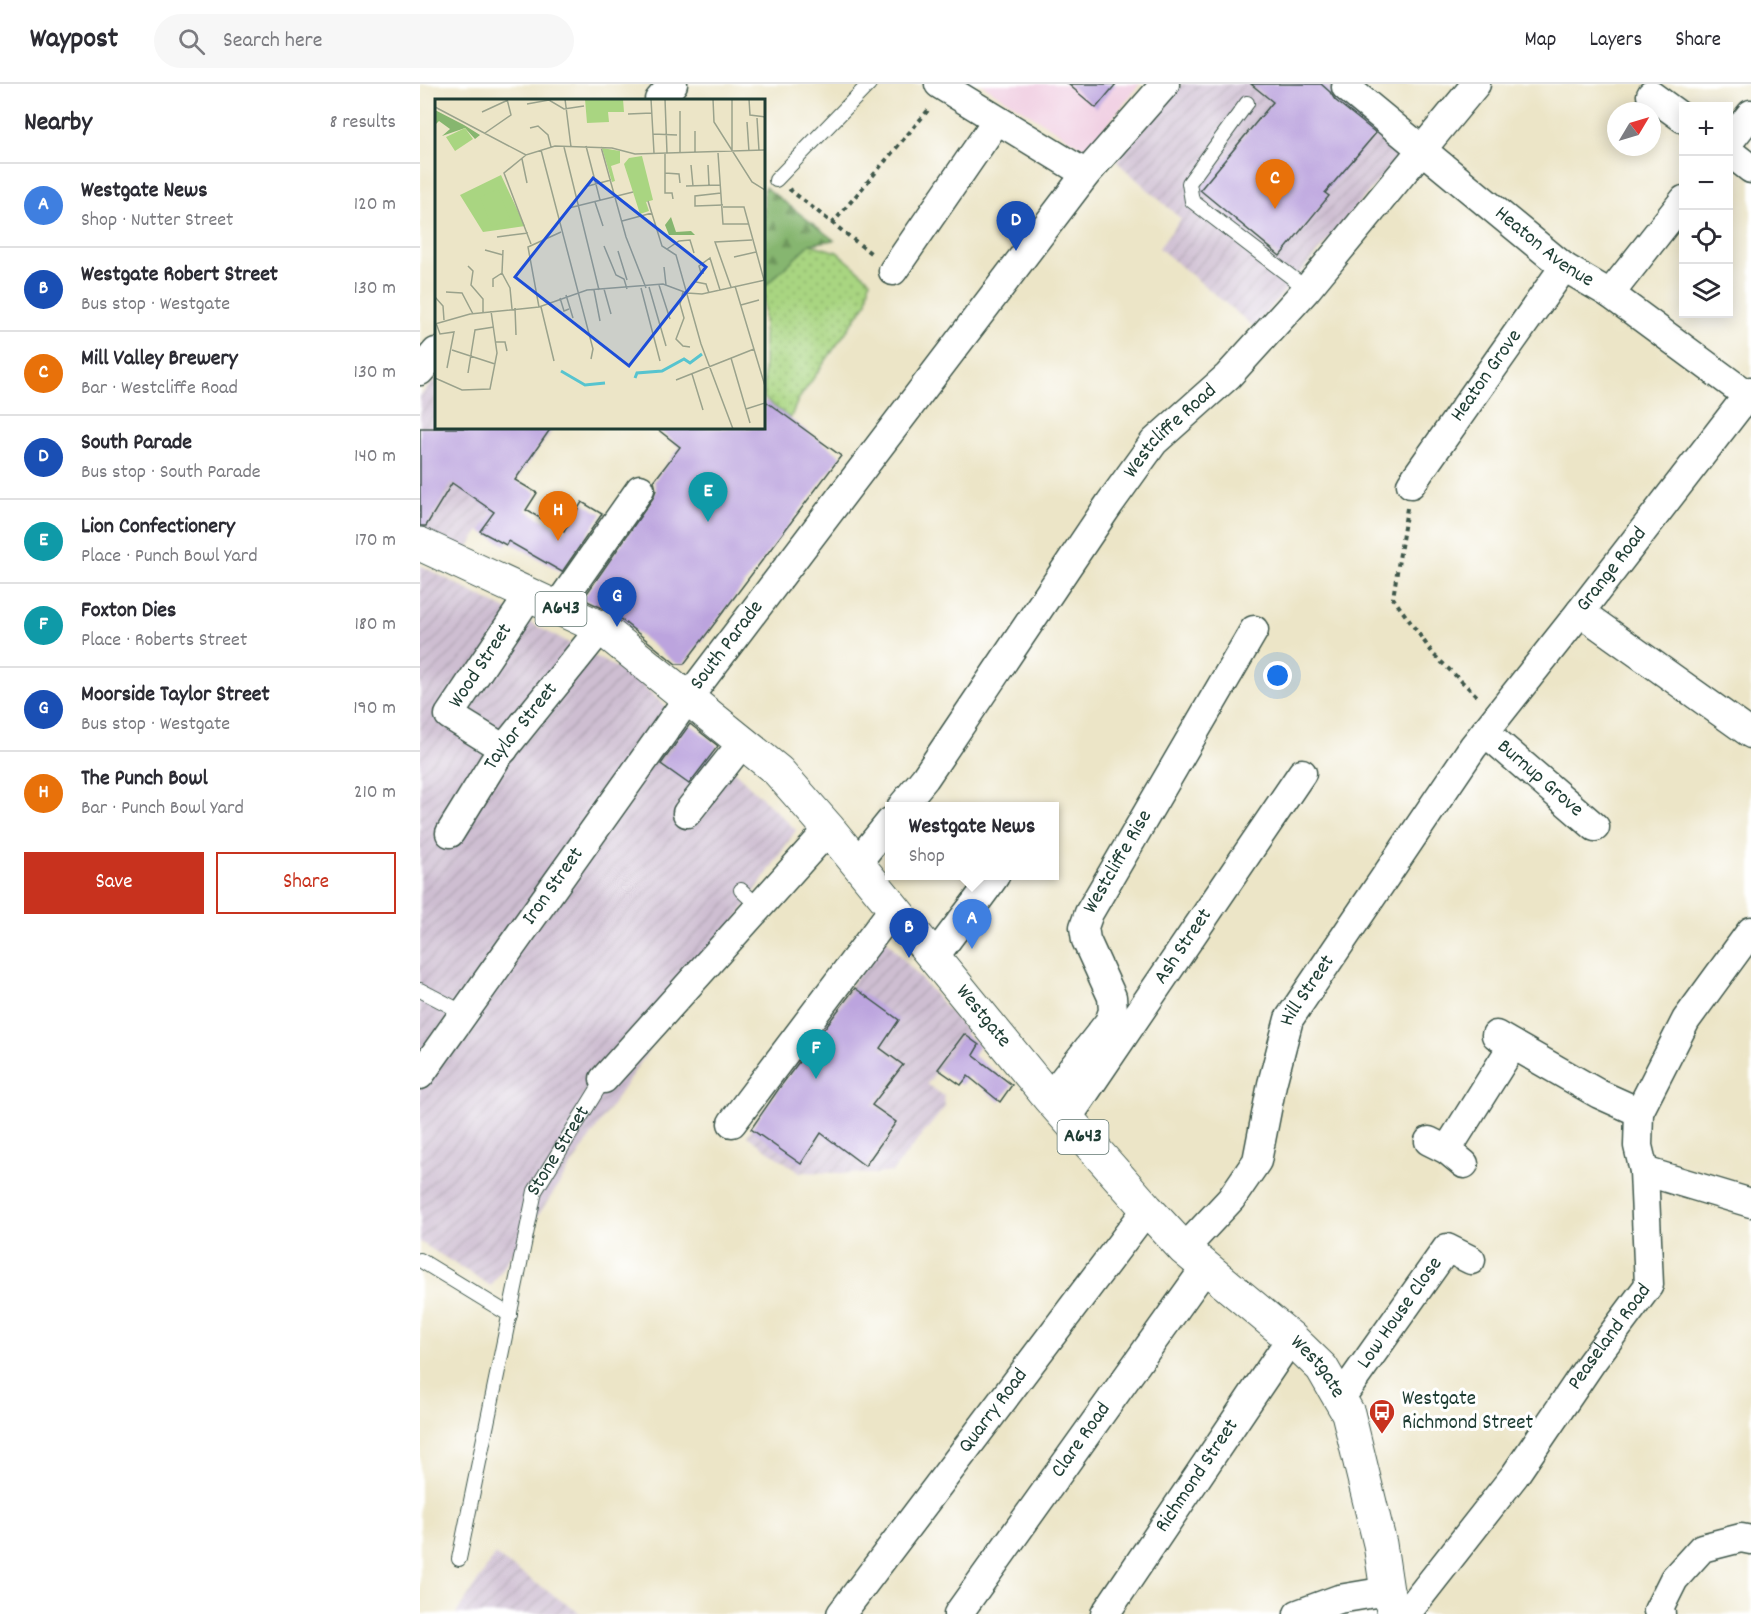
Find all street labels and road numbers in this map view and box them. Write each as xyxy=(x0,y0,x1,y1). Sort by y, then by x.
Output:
street label: Heaton Avenue xyxy=(1487,200,1599,296)
street label: Heaton Grove xyxy=(1444,324,1530,429)
street label: Westcliffe Road xyxy=(1117,377,1224,485)
street label: Grange Road xyxy=(1570,521,1655,619)
road number: A643 xyxy=(536,592,586,626)
street label: South Parade xyxy=(684,595,772,697)
street label: Wood Street xyxy=(442,618,521,715)
street label: Taylor Street xyxy=(477,677,566,777)
street label: Burnup Grove xyxy=(1490,733,1589,825)
street label: Westcliffe Rise xyxy=(1077,805,1161,920)
street label: Iron Street xyxy=(516,841,592,932)
street label: Ash Street xyxy=(1147,903,1221,991)
street label: Hill Street xyxy=(1273,949,1343,1029)
street label: Westgate xyxy=(948,979,1018,1055)
street label: Stone Street xyxy=(520,1100,599,1203)
road number: A643 xyxy=(1058,1120,1108,1154)
street label: Low House Close xyxy=(1351,1251,1451,1376)
street label: Peaseland Road xyxy=(1561,1278,1660,1397)
street label: Westgate xyxy=(1282,1329,1352,1404)
street label: Quarry Road xyxy=(952,1363,1036,1460)
street label: Clare Road xyxy=(1044,1397,1119,1485)
street label: Richmond Street xyxy=(1149,1413,1247,1539)

